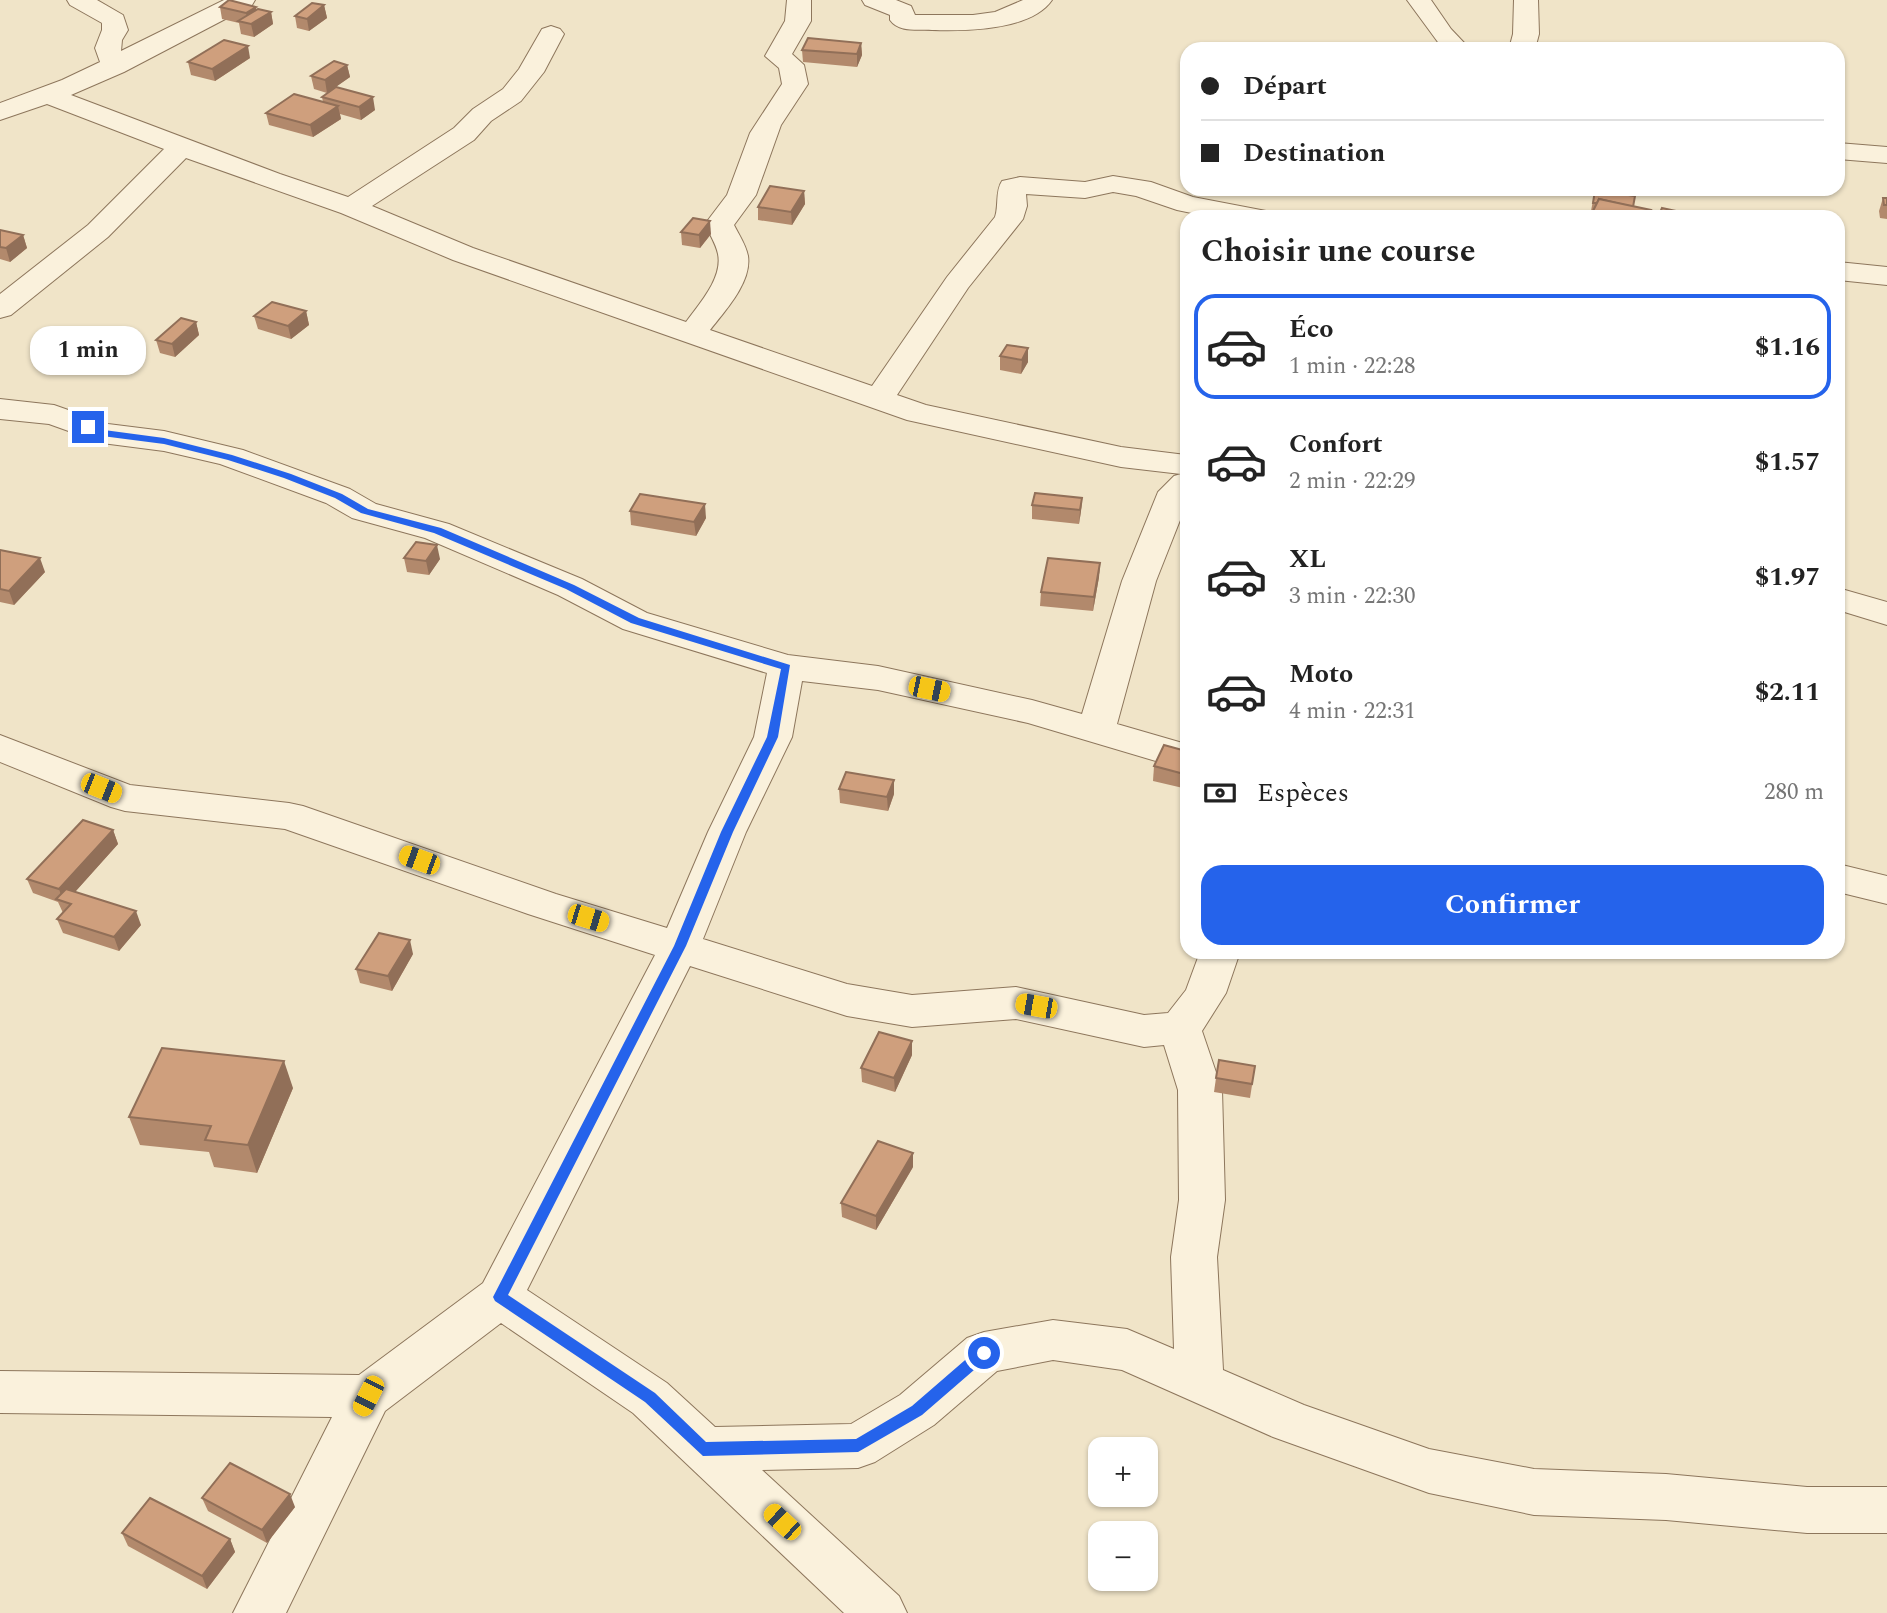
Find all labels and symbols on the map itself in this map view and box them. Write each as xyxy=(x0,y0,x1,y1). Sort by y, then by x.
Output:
callout: 1 min xyxy=(30,326,146,374)
route end xyxy=(72,411,104,443)
car xyxy=(907,674,952,704)
car xyxy=(78,770,125,806)
car xyxy=(396,843,443,877)
car xyxy=(565,902,612,934)
car xyxy=(1014,992,1059,1020)
route start xyxy=(968,1337,1000,1369)
car xyxy=(350,1373,387,1419)
car xyxy=(760,1500,805,1544)

